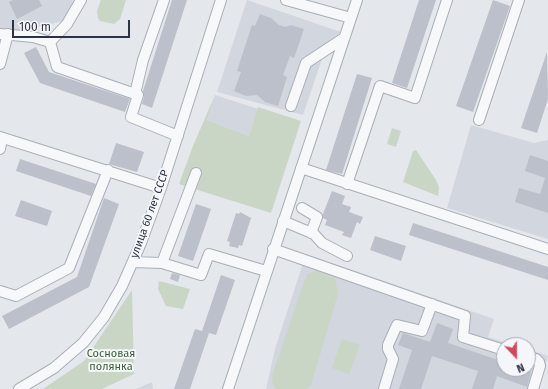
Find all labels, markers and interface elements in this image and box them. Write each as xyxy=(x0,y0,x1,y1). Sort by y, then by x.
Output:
scale bar xyxy=(14,12,132,38)
text: 100 m xyxy=(19,20,51,34)
street label: улица 60 лет СССР xyxy=(128,168,172,260)
north arrow xyxy=(496,337,536,377)
park label: Сосновая полянка xyxy=(87,347,135,373)
text: N xyxy=(514,360,526,375)

